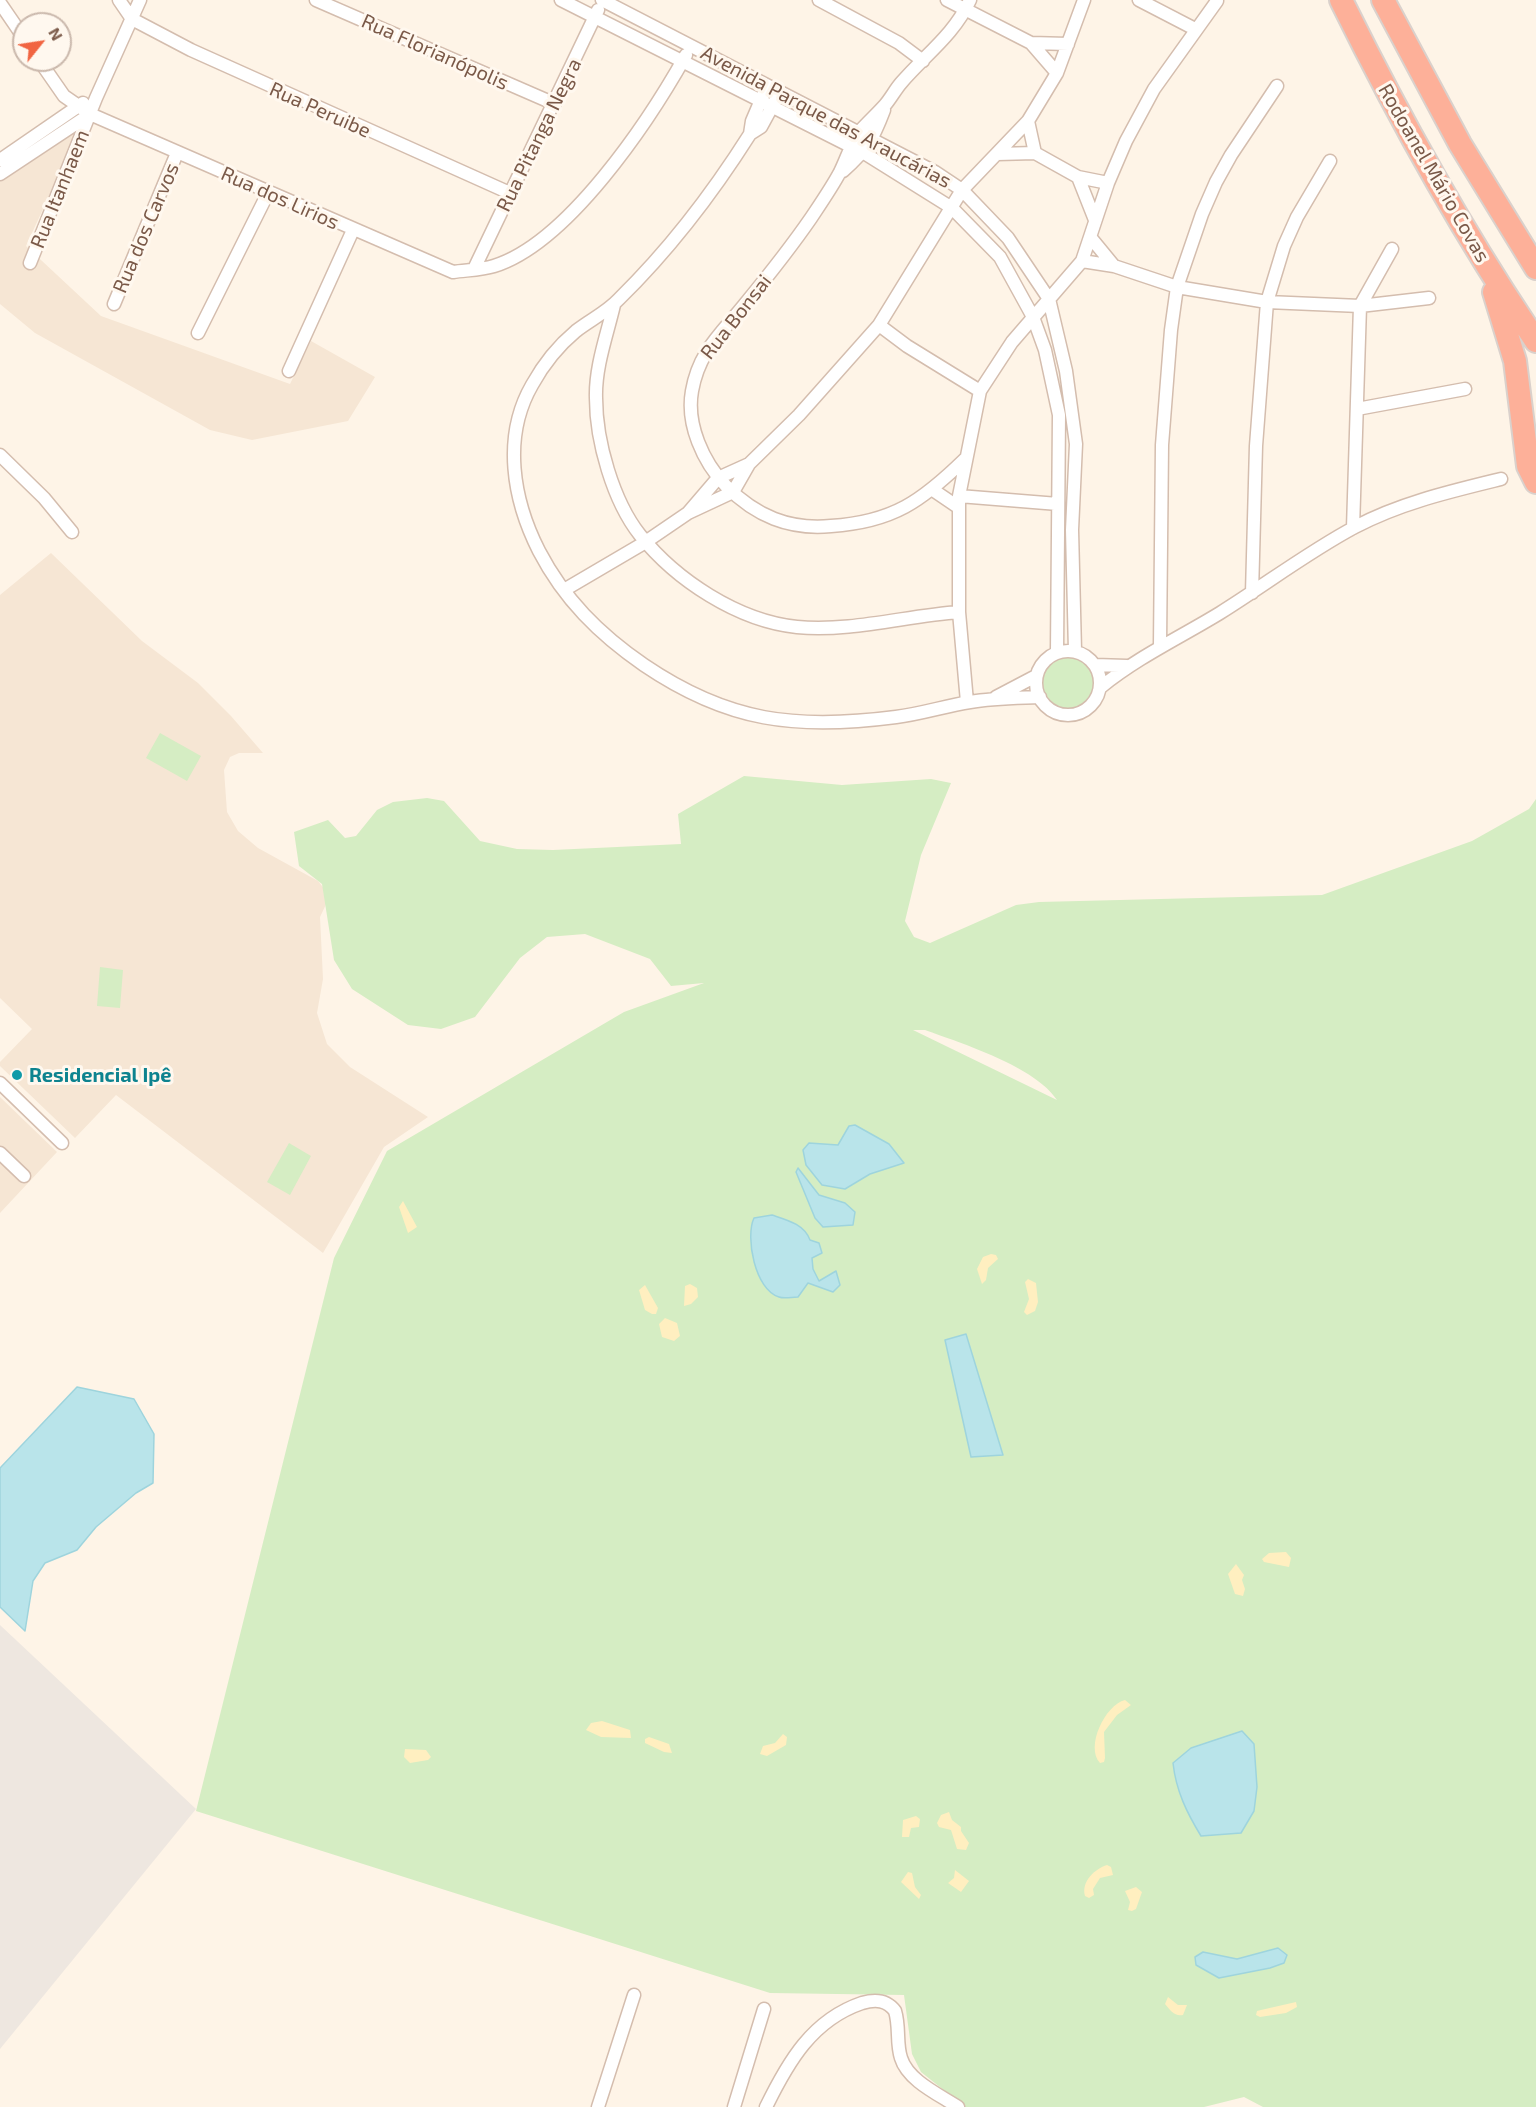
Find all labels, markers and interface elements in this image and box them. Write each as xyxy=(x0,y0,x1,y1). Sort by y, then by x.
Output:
street label: Rua Florianópolis xyxy=(358,9,512,95)
north arrow xyxy=(12,12,72,72)
text: N xyxy=(45,24,67,44)
street label: Avenida Parque das Araucárias xyxy=(697,41,955,193)
street label: Rua Pitanga Negra xyxy=(491,54,587,216)
street label: Rua Peruibe xyxy=(266,77,374,143)
street label: Rodoanel Mário Covas xyxy=(1373,80,1495,266)
street label: Rua Itanhaem xyxy=(25,126,95,252)
street label: Rua dos Carvos xyxy=(108,159,184,297)
street label: Rua dos Lirios xyxy=(217,161,343,235)
street label: Rua Bonsai xyxy=(696,270,776,364)
place label: Residencial Ipê xyxy=(29,1063,172,1087)
marker: Residencial Ipê xyxy=(10,1068,24,1082)

